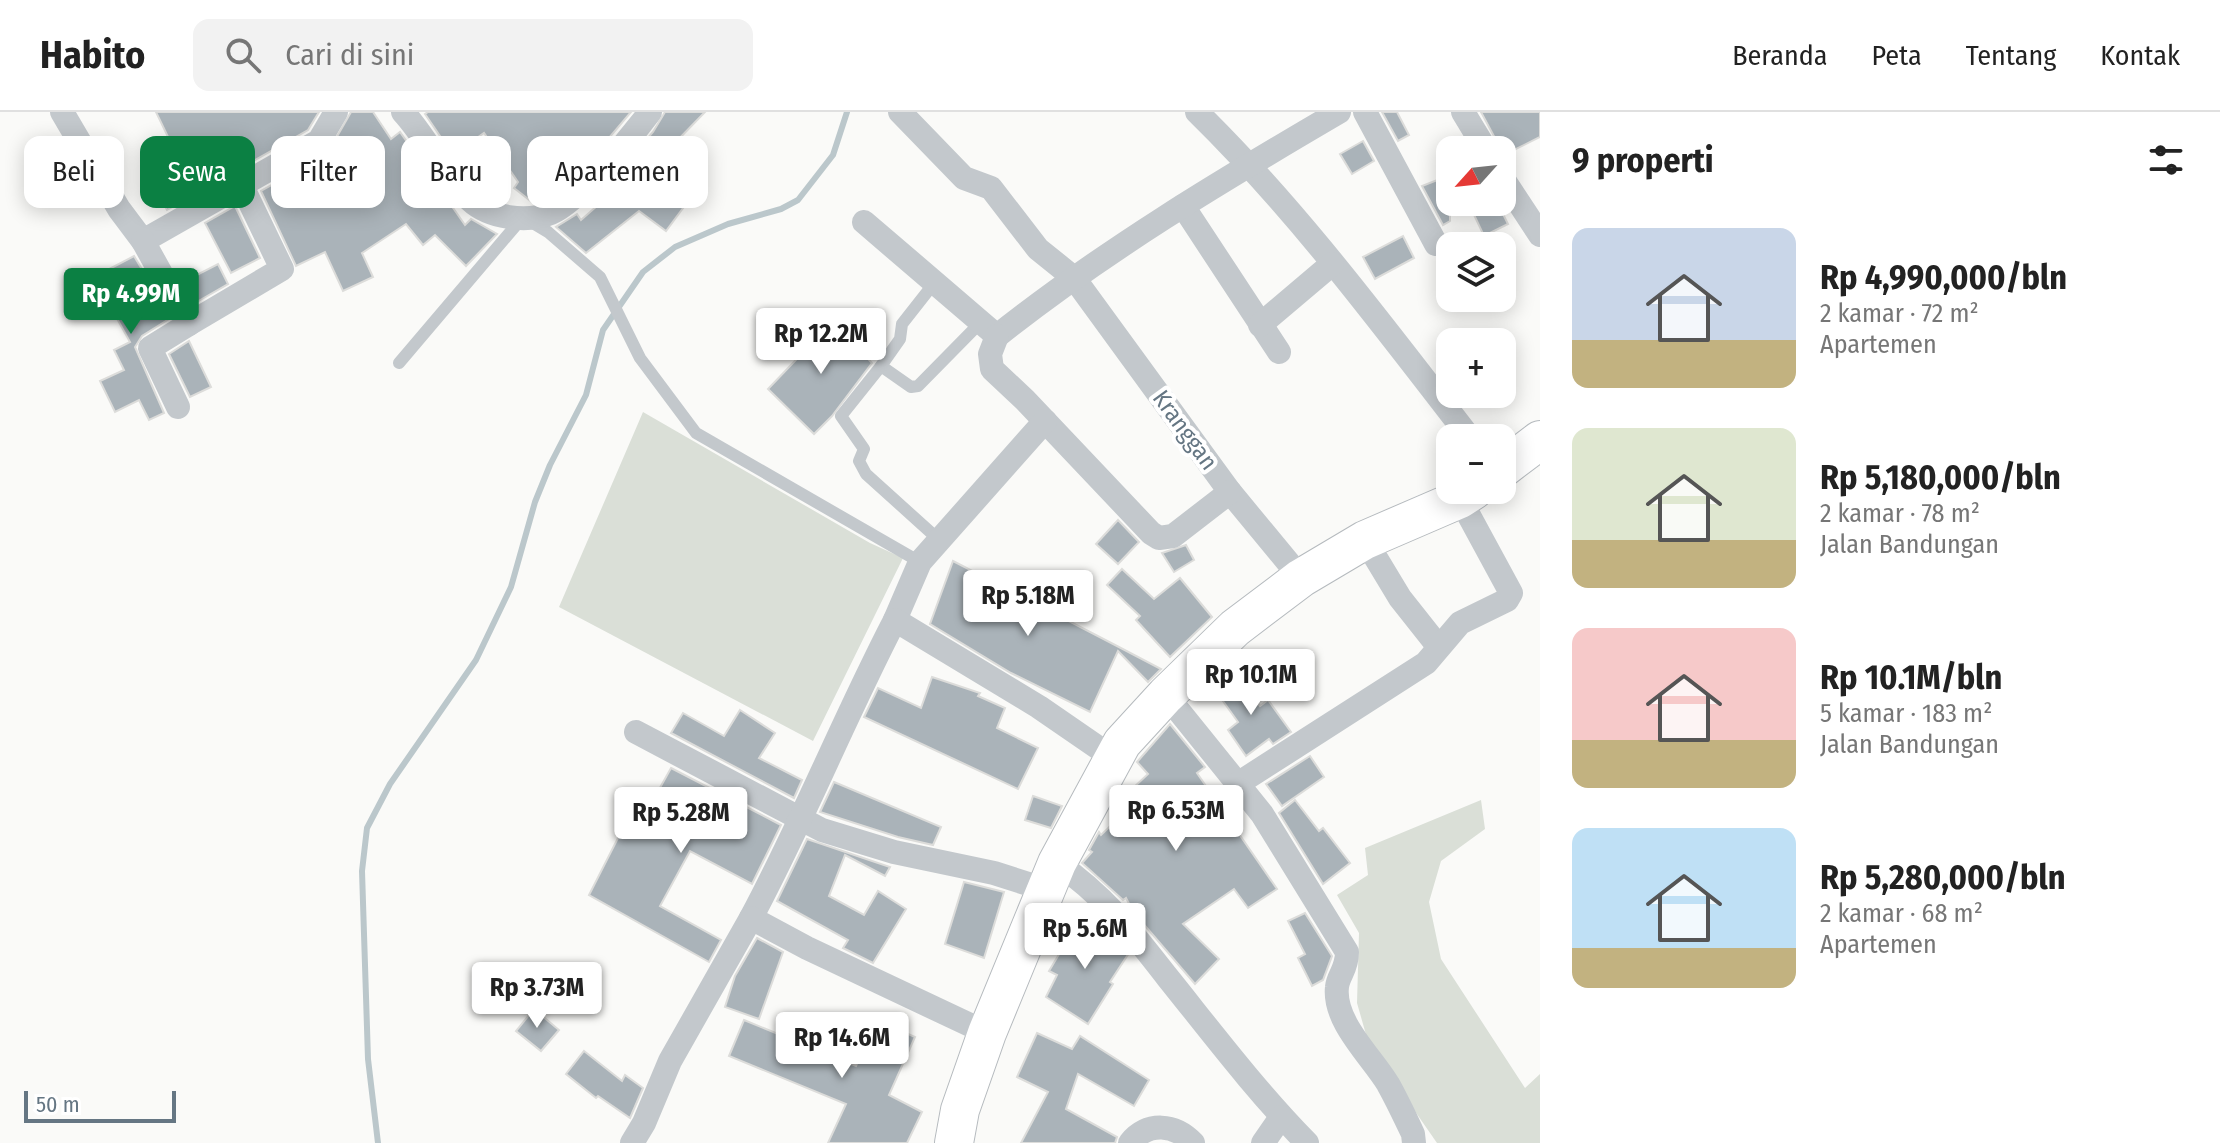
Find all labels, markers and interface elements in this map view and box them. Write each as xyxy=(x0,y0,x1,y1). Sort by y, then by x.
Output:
search box xyxy=(193,19,753,91)
text: Habito xyxy=(40,32,145,78)
icon: search xyxy=(221,33,265,77)
text: Cari di sini xyxy=(285,37,414,73)
text: Beranda xyxy=(1732,39,1827,72)
text: Peta xyxy=(1871,39,1922,72)
text: Tentang xyxy=(1966,39,2056,72)
text: Kontak xyxy=(2100,39,2180,72)
chip: Beli xyxy=(24,136,124,208)
chip: Sewa xyxy=(140,136,255,208)
chip: Filter xyxy=(271,136,385,208)
chip: Baru xyxy=(401,136,511,208)
chip: Apartemen xyxy=(527,136,708,208)
north arrow xyxy=(1436,136,1516,216)
map controls xyxy=(1436,136,1516,504)
icon: filters xyxy=(2144,138,2188,182)
text: 9 properti xyxy=(1572,140,1714,181)
button: layers xyxy=(1436,232,1516,312)
text: Rp 4,990,000/bln xyxy=(1820,257,2067,298)
icon: home xyxy=(1636,260,1732,356)
pin: Rp 4.99M xyxy=(48,268,214,336)
text: Rp 4.99M xyxy=(82,278,180,309)
text: 2 kamar · 72 m² xyxy=(1820,298,1979,329)
pin: Rp 12.2M xyxy=(738,308,904,376)
text: Rp 12.2M xyxy=(774,318,868,349)
button: + xyxy=(1436,328,1516,408)
text: Apartemen xyxy=(1820,329,1937,360)
street label: Kranggan xyxy=(1147,385,1223,475)
button: − xyxy=(1436,424,1516,504)
text: Rp 5,180,000/bln xyxy=(1820,457,2061,498)
icon: home xyxy=(1636,460,1732,556)
text: 2 kamar · 78 m² xyxy=(1820,498,1980,529)
text: Jalan Bandungan xyxy=(1820,529,1999,560)
pin: Rp 5.18M xyxy=(945,570,1111,638)
text: Rp 5.18M xyxy=(981,580,1075,611)
pin: Rp 10.1M xyxy=(1168,649,1334,717)
text: Rp 10.1M/bln xyxy=(1820,657,2002,698)
text: Rp 10.1M xyxy=(1205,659,1297,690)
icon: home xyxy=(1636,660,1732,756)
text: 5 kamar · 183 m² xyxy=(1820,698,1992,729)
text: Jalan Bandungan xyxy=(1820,729,1999,760)
pin: Rp 6.53M xyxy=(1093,785,1259,853)
pin: Rp 5.28M xyxy=(598,787,764,855)
text: Rp 6.53M xyxy=(1127,795,1225,826)
text: Rp 5.28M xyxy=(632,797,730,828)
text: Rp 5,280,000/bln xyxy=(1820,857,2066,898)
icon: home xyxy=(1636,860,1732,956)
text: 2 kamar · 68 m² xyxy=(1820,898,1983,929)
pin: Rp 5.6M xyxy=(1011,903,1159,971)
text: Rp 5.6M xyxy=(1043,913,1127,944)
text: Apartemen xyxy=(1820,929,1937,960)
pin: Rp 3.73M xyxy=(454,962,620,1030)
text: Rp 3.73M xyxy=(490,972,584,1003)
pin: Rp 14.6M xyxy=(759,1012,925,1080)
text: Rp 14.6M xyxy=(794,1022,890,1053)
scale bar xyxy=(24,1087,176,1123)
text: 50 m xyxy=(36,1091,80,1118)

